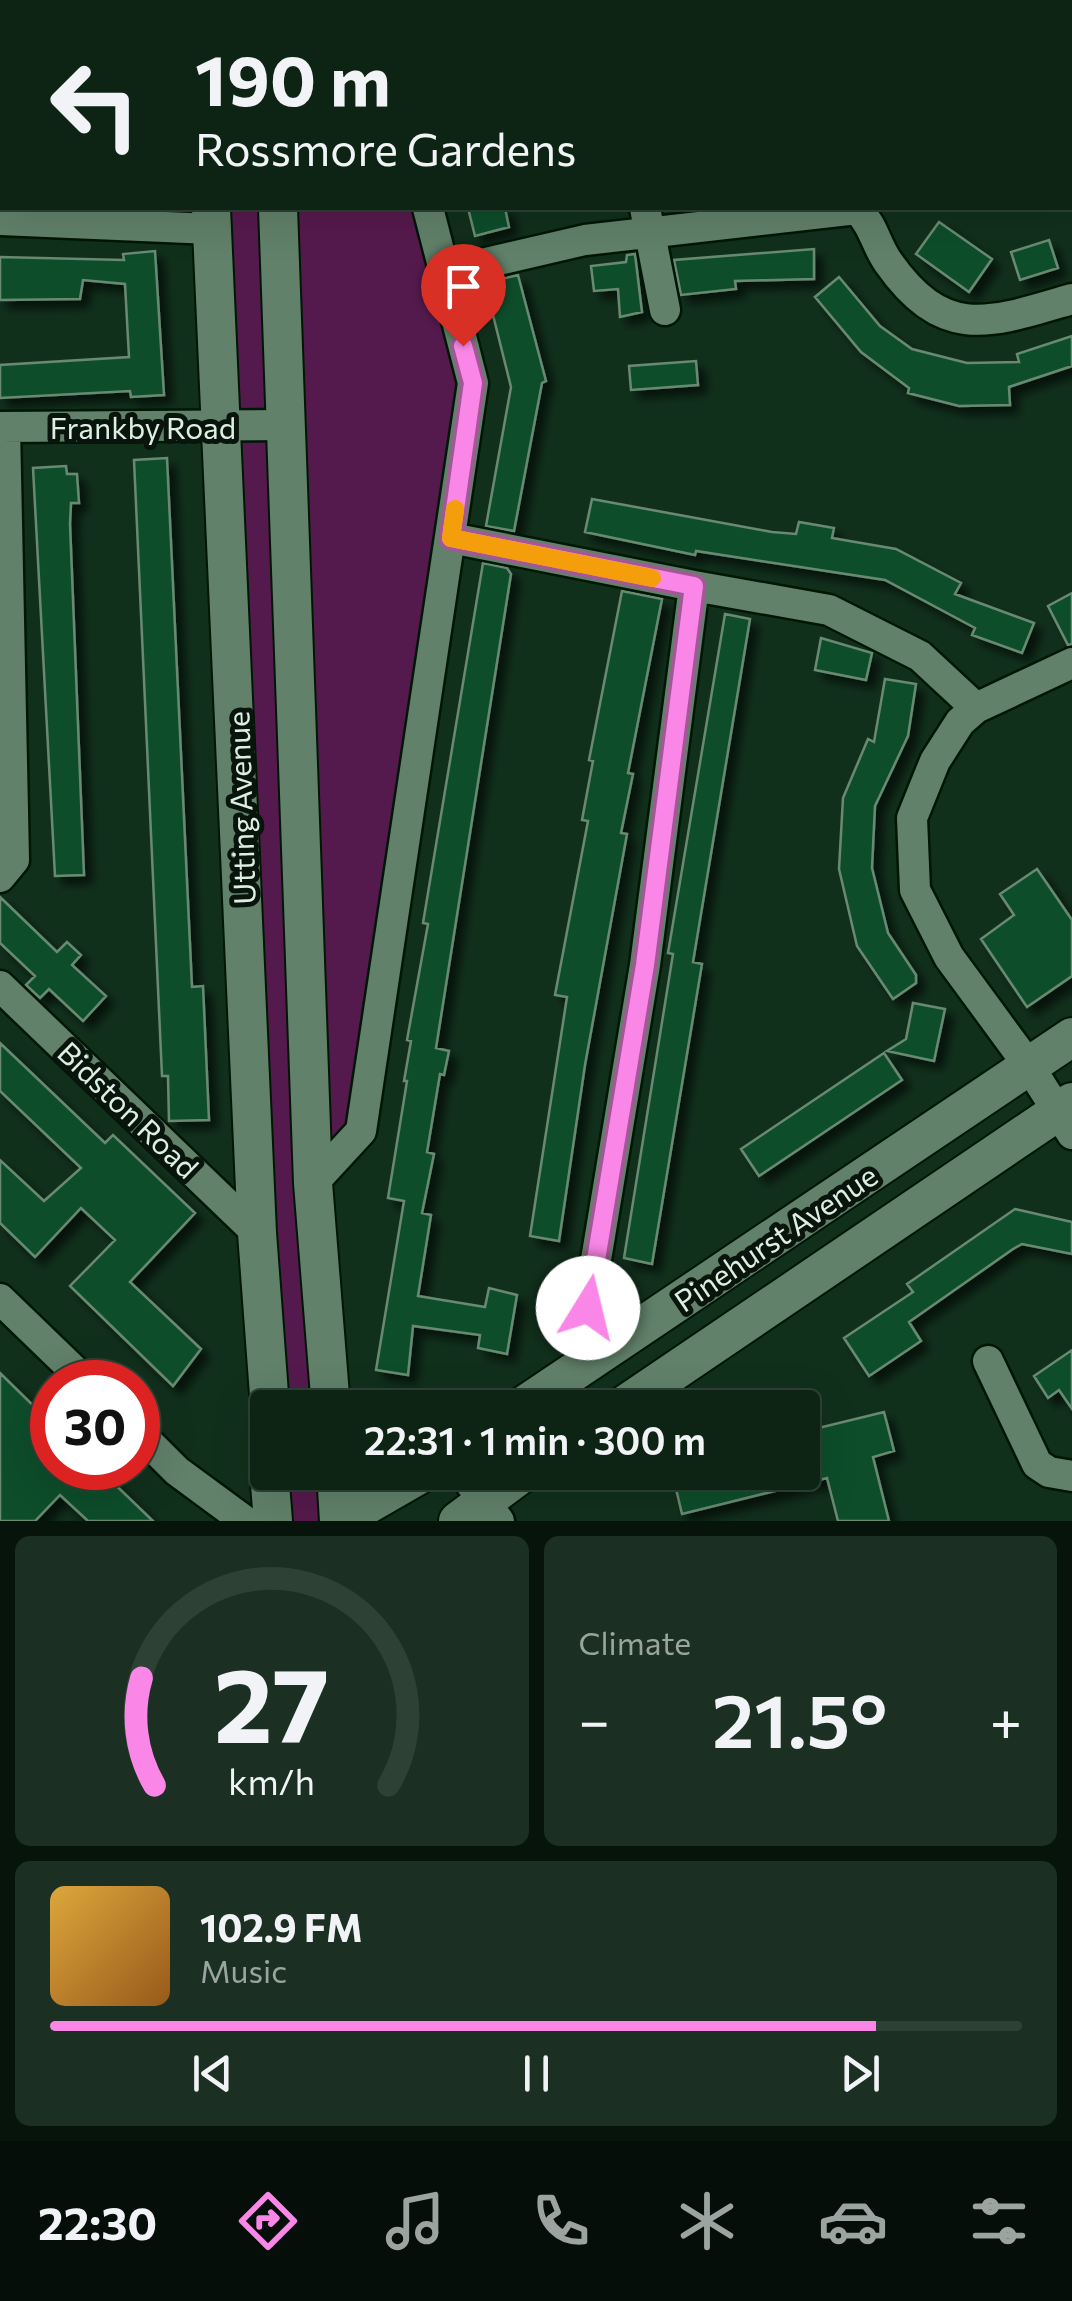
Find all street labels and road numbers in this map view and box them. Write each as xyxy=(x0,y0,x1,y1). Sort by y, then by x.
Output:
street label: Frankby Road xyxy=(50,408,236,445)
street label: Utting Avenue xyxy=(218,711,262,905)
street label: Bidston Road xyxy=(51,1033,207,1185)
street label: Pinehurst Avenue xyxy=(667,1156,883,1318)

